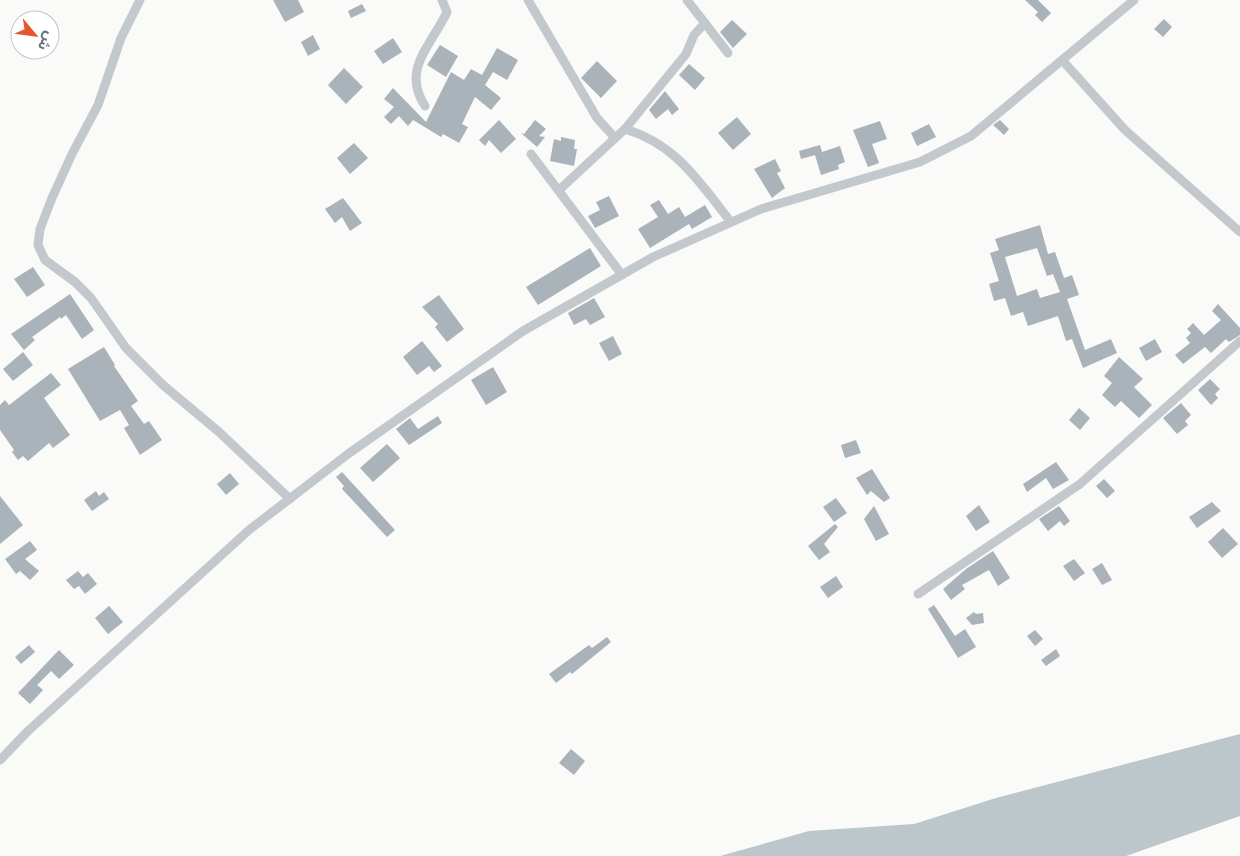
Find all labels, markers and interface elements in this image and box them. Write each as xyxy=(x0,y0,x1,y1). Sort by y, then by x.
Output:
north arrow xyxy=(10,10,60,60)
text: ش xyxy=(34,29,59,54)

